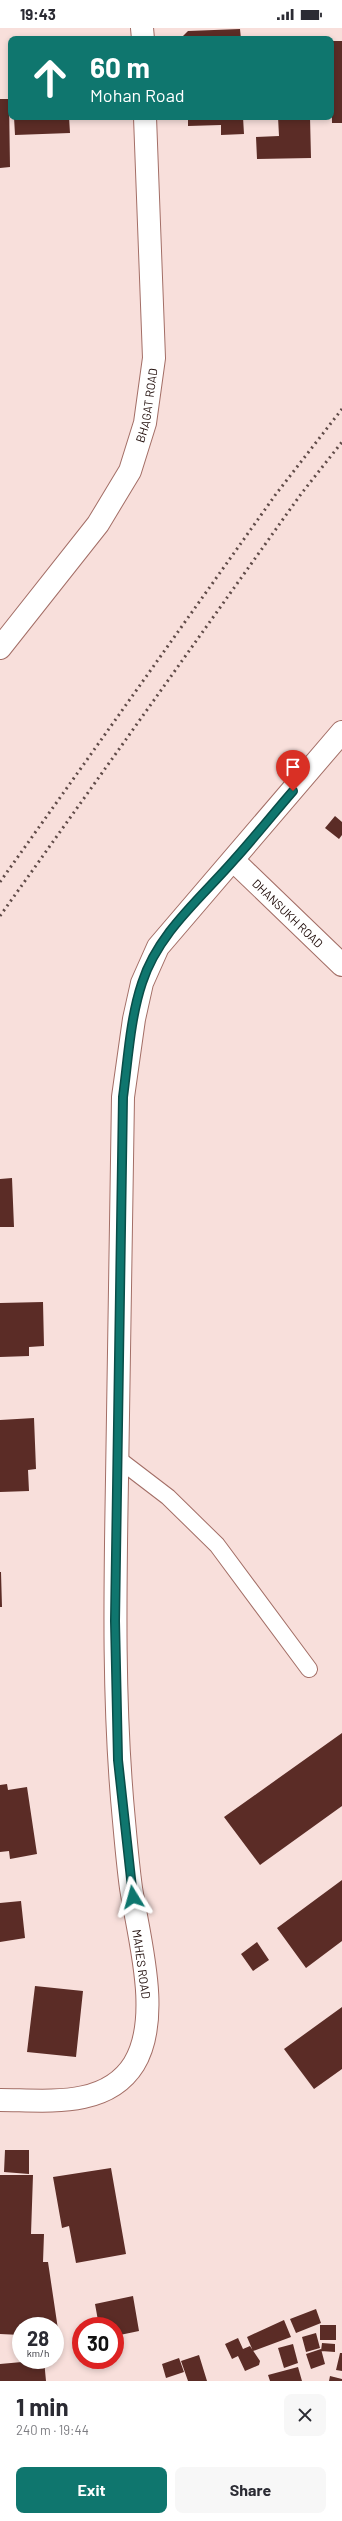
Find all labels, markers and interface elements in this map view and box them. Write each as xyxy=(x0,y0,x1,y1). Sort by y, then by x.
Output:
text: 19:43 xyxy=(20,5,56,23)
text: 60 m xyxy=(90,50,150,84)
icon: ahead xyxy=(24,52,76,104)
text: Mohan Road xyxy=(90,84,185,106)
street label: BHAGAT ROAD xyxy=(132,367,160,444)
pin xyxy=(276,750,310,791)
icon: arrive xyxy=(282,756,304,778)
street label: DHANSUKH ROAD xyxy=(250,876,326,950)
position arrow xyxy=(112,1876,154,1918)
street label: MAHES ROAD xyxy=(130,1928,154,2000)
speed limit sign: 30 xyxy=(72,2317,124,2369)
text: 28 xyxy=(27,2326,49,2350)
text: km/h xyxy=(27,2347,49,2359)
text: 1 min xyxy=(16,2392,69,2421)
button: close xyxy=(284,2394,326,2436)
text: 240 m · 19:44 xyxy=(16,2422,89,2438)
button: Exit xyxy=(16,2467,167,2513)
button: Share xyxy=(175,2467,326,2513)

